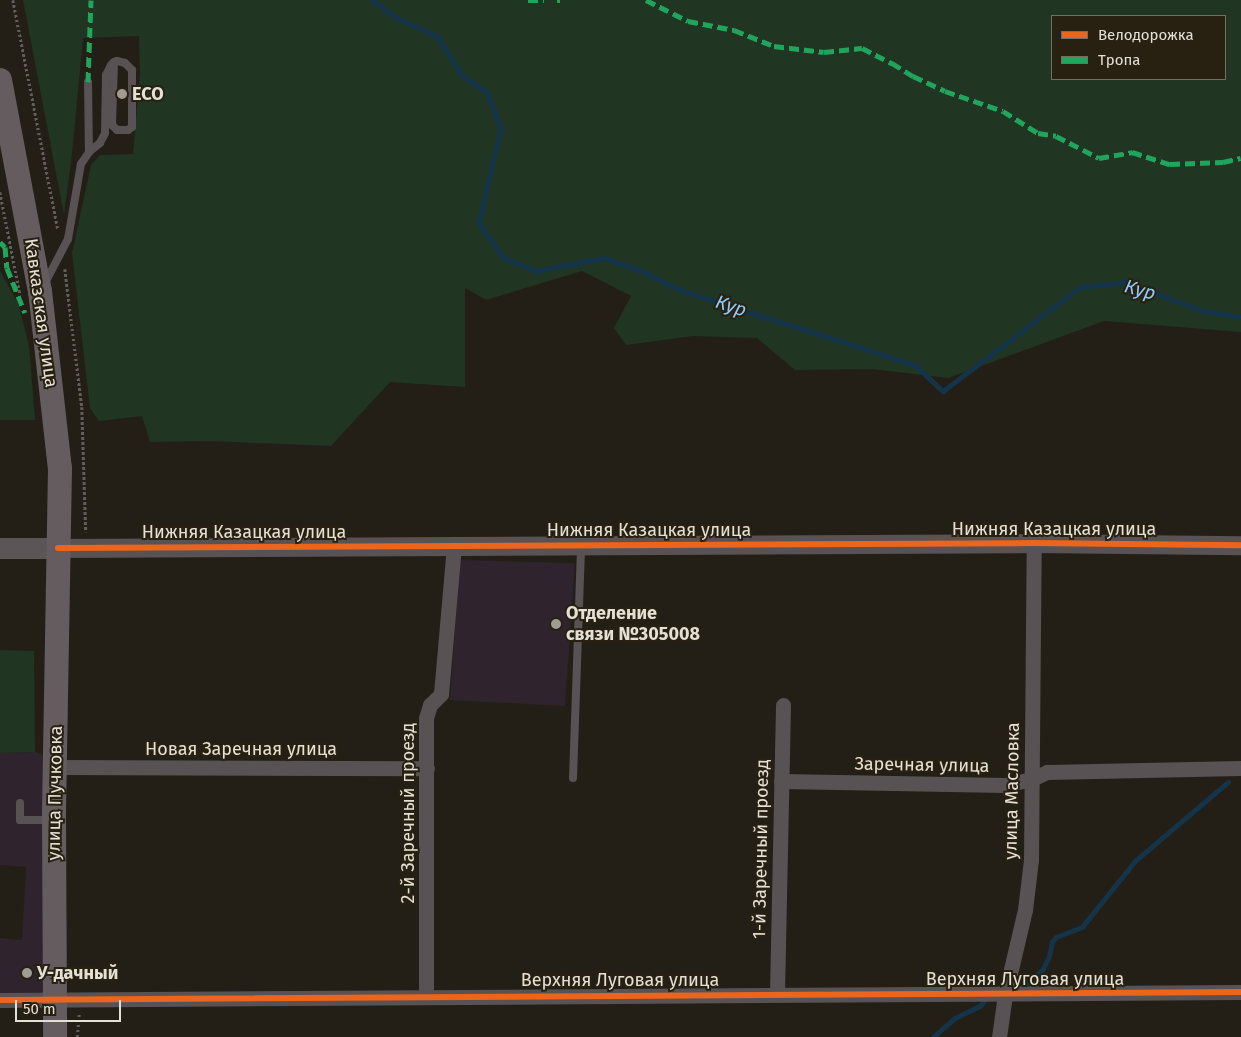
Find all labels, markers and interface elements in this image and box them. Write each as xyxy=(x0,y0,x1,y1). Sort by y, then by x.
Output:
legend xyxy=(1051,15,1226,80)
text: Велодорожка xyxy=(1098,26,1194,44)
text: Тропа xyxy=(1098,51,1140,69)
place label: ECO xyxy=(132,83,164,105)
marker: ECO xyxy=(116,88,128,100)
street label: Кавказская улица xyxy=(20,237,62,389)
water label: Кур xyxy=(1122,275,1158,305)
water label: Кур xyxy=(713,290,749,322)
street label: Нижняя Казацкая улица xyxy=(952,518,1156,540)
street label: Нижняя Казацкая улица xyxy=(547,519,751,541)
street label: Нижняя Казацкая улица xyxy=(142,521,346,543)
place label: Отделение связи №305008 xyxy=(566,603,700,646)
marker: Отделение связи №305008 xyxy=(550,618,562,630)
street label: улица Масловка xyxy=(1000,722,1024,860)
street label: 2-й Заречный проезд xyxy=(397,723,419,903)
street label: улица Пучковка xyxy=(43,726,67,860)
street label: Новая Заречная улица xyxy=(145,738,337,760)
street label: Заречная улица xyxy=(854,753,990,777)
street label: 1-й Заречный проезд xyxy=(749,759,773,939)
place label: У-дачный xyxy=(37,962,118,984)
marker: У-дачный xyxy=(21,967,33,979)
street label: Верхняя Луговая улица xyxy=(926,968,1124,990)
street label: Верхняя Луговая улица xyxy=(521,969,719,991)
scale bar xyxy=(18,990,124,1022)
text: 50 m xyxy=(23,1000,56,1018)

